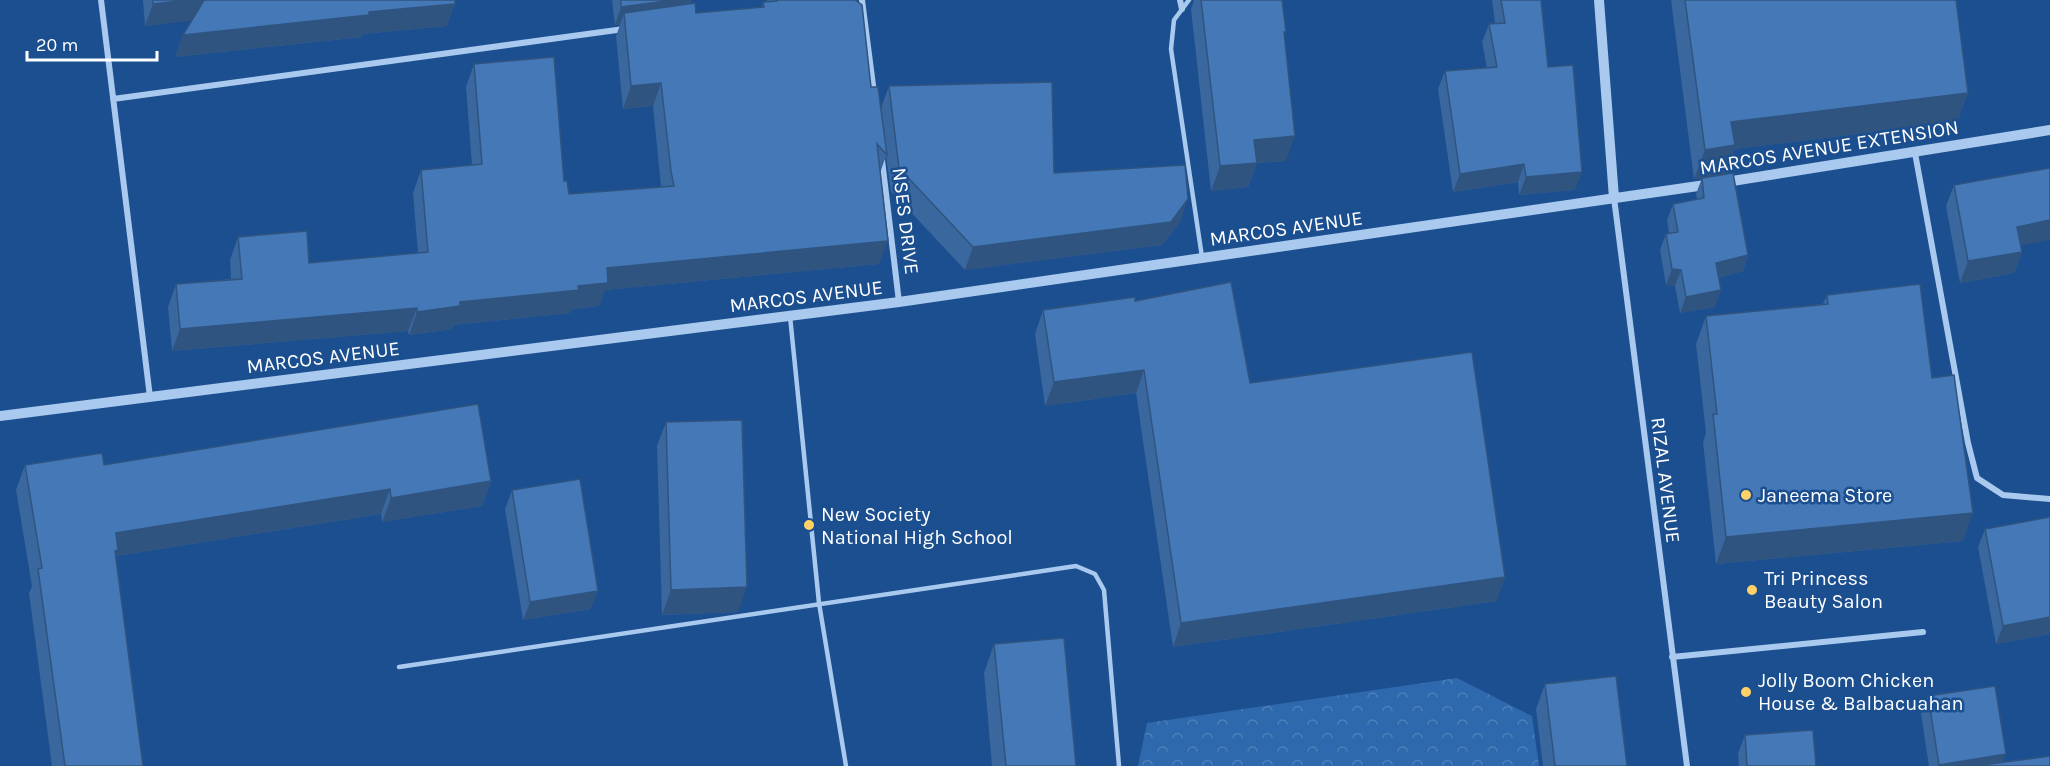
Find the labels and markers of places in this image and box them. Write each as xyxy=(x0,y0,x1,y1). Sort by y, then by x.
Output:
place label: Janeema Store xyxy=(1758,484,1892,507)
marker: Janeema Store xyxy=(1739,488,1753,502)
place label: New Society National High School xyxy=(821,503,1013,549)
marker: New Society National High School xyxy=(802,518,816,532)
place label: Tri Princess Beauty Salon xyxy=(1764,567,1883,613)
marker: Tri Princess Beauty Salon xyxy=(1745,583,1759,597)
place label: Jolly Boom Chicken House & Balbacuahan xyxy=(1758,669,1963,715)
marker: Jolly Boom Chicken House & Balbacuahan xyxy=(1739,685,1753,699)

